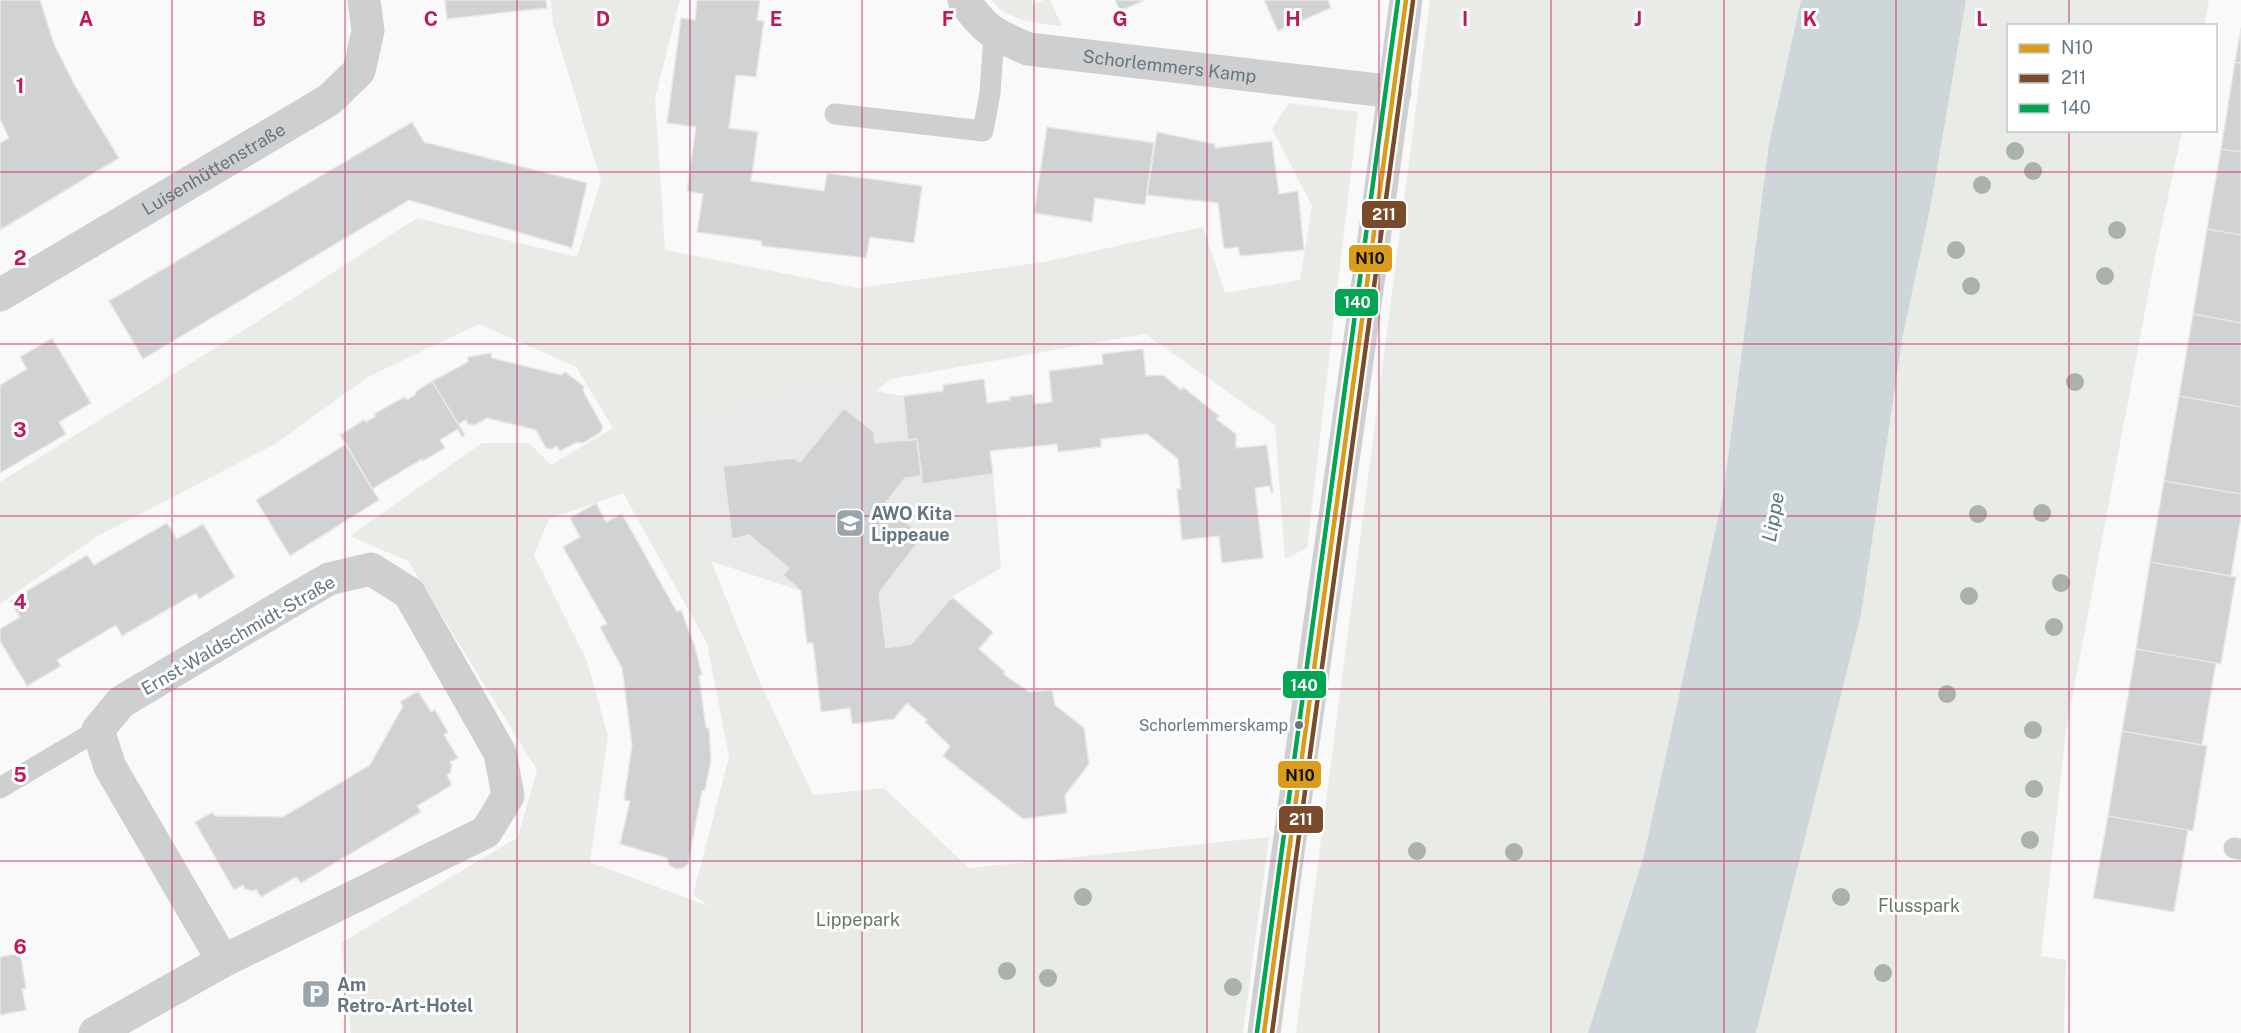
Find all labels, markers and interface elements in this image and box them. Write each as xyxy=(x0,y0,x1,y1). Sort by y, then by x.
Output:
text: A xyxy=(79,7,93,31)
text: B xyxy=(252,7,266,31)
text: C xyxy=(424,7,438,31)
text: D xyxy=(596,7,610,31)
text: E xyxy=(770,7,782,31)
text: F xyxy=(942,7,954,31)
text: G xyxy=(1112,7,1128,31)
text: H xyxy=(1285,7,1301,31)
text: I xyxy=(1462,7,1468,31)
text: J xyxy=(1634,7,1642,31)
text: K xyxy=(1803,7,1817,31)
text: L xyxy=(1976,7,1988,31)
legend xyxy=(2007,24,2217,132)
text: N10 xyxy=(2061,37,2093,58)
street label: Schorlemmers Kamp xyxy=(1082,45,1258,86)
text: 211 xyxy=(2061,67,2086,88)
text: 1 xyxy=(16,74,24,98)
text: 140 xyxy=(2061,97,2091,118)
street label: Luisenhüttenstraße xyxy=(138,118,289,219)
line badge: 211 xyxy=(1361,200,1407,229)
text: 211 xyxy=(1372,205,1396,224)
line badge: N10 xyxy=(1348,244,1393,273)
text: 2 xyxy=(14,246,26,270)
text: N10 xyxy=(1355,249,1385,268)
line badge: 140 xyxy=(1334,288,1379,317)
text: 140 xyxy=(1343,293,1371,312)
text: 3 xyxy=(13,418,27,442)
water label: Lippe xyxy=(1757,490,1789,544)
place label: AWO Kita Lippeaue xyxy=(871,503,952,545)
school or university icon: AWO Kita Lippeaue xyxy=(834,507,866,539)
street label: Ernst-Waldschmidt-Straße xyxy=(137,571,339,699)
text: 4 xyxy=(13,590,27,614)
line badge: 140 xyxy=(1282,670,1327,699)
text: 140 xyxy=(1290,676,1318,695)
place label: Schorlemmerskamp xyxy=(1139,716,1288,735)
marker: Schorlemmerskamp xyxy=(1293,719,1305,731)
line badge: N10 xyxy=(1277,760,1322,789)
text: 5 xyxy=(13,763,27,787)
text: N10 xyxy=(1285,766,1315,785)
line badge: 211 xyxy=(1278,805,1324,834)
text: 211 xyxy=(1289,810,1313,829)
park label: Flusspark xyxy=(1878,895,1960,916)
park label: Lippepark xyxy=(816,909,900,930)
text: 6 xyxy=(13,935,27,959)
place label: Am Retro-Art-Hotel xyxy=(337,974,473,1016)
parking icon: Am Retro-Art-Hotel xyxy=(300,978,332,1010)

